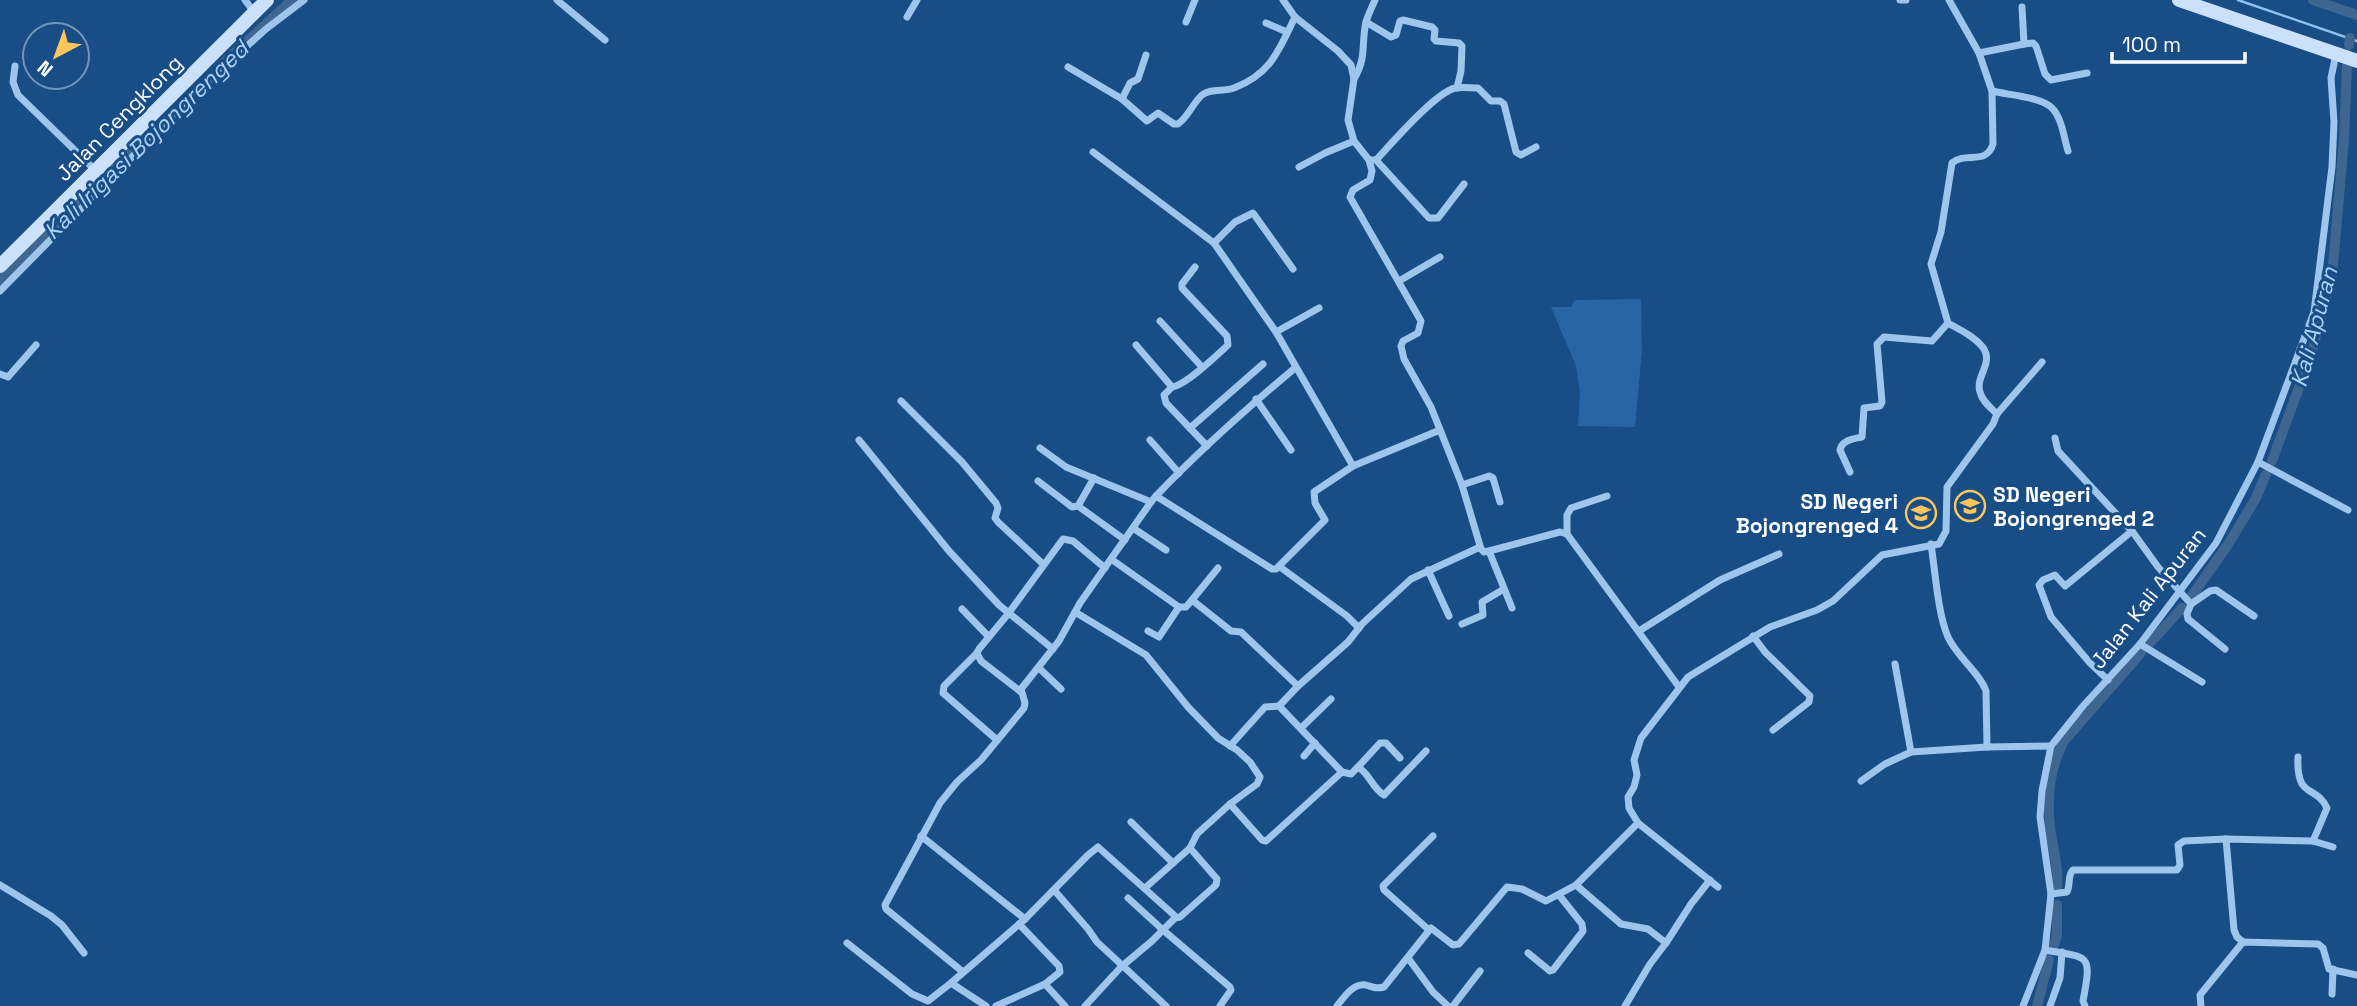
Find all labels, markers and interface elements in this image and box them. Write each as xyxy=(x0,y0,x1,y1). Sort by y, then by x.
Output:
north arrow xyxy=(21,21,91,91)
scale bar xyxy=(2112,21,2245,65)
text: 100 m xyxy=(2122,31,2181,58)
water label: Kali Irigasi Bojongrenged xyxy=(37,33,256,246)
street label: Jalan Cengklong xyxy=(50,49,188,187)
text: N xyxy=(32,55,58,82)
water label: Kali Apuran xyxy=(2284,263,2345,390)
place label: SD Negeri Bojongrenged 2 xyxy=(1993,481,2154,532)
place label: SD Negeri Bojongrenged 4 xyxy=(1736,488,1898,539)
school or university icon: SD Negeri Bojongrenged 2 xyxy=(1953,489,1987,523)
school or university icon: SD Negeri Bojongrenged 4 xyxy=(1904,496,1938,530)
street label: Jalan Kali Apuran xyxy=(2084,522,2212,674)

